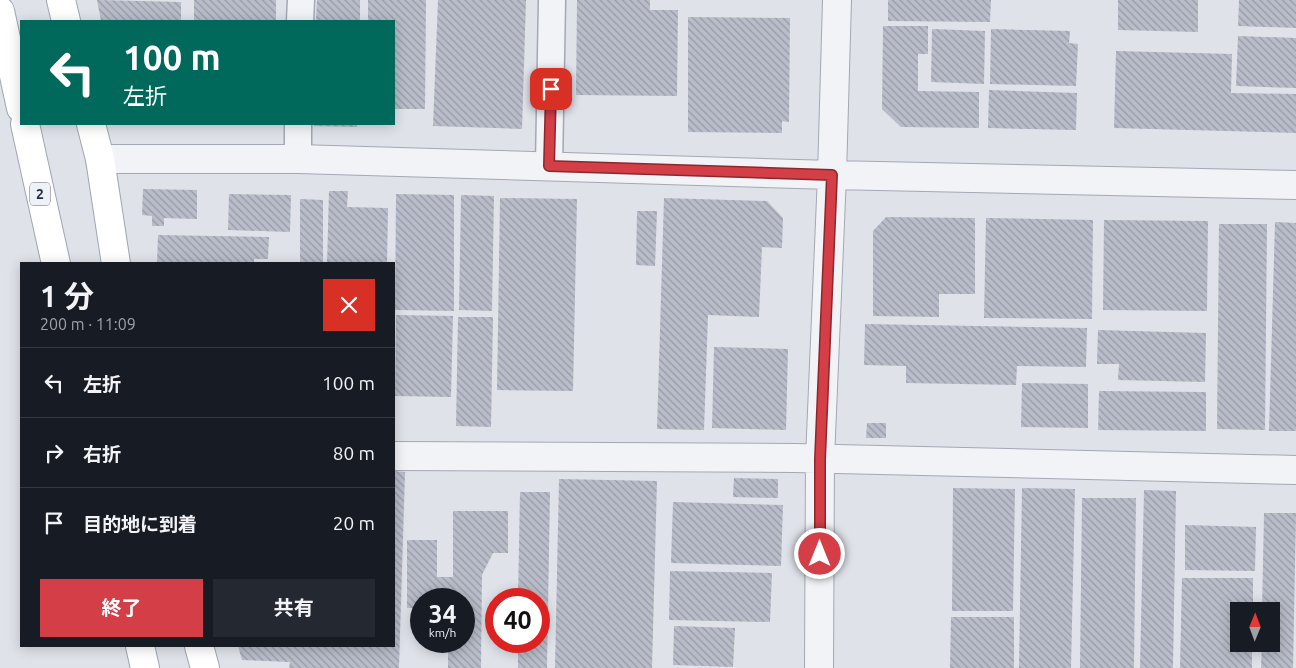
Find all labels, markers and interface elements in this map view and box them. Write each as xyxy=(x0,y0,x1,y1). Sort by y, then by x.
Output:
text: 100 m xyxy=(123,37,221,77)
icon: left xyxy=(40,40,105,105)
pin xyxy=(530,68,572,110)
icon: arrive xyxy=(537,75,565,103)
text: 左折 xyxy=(123,83,167,108)
road number: 2 xyxy=(30,182,50,205)
text: 1 分 xyxy=(40,279,94,313)
button: close xyxy=(323,279,375,331)
text: 200 m · 11:09 xyxy=(40,315,136,333)
icon: left xyxy=(40,369,68,397)
text: 100 m xyxy=(322,372,375,394)
text: 左折 xyxy=(83,373,121,395)
icon: right xyxy=(40,439,68,467)
text: 80 m xyxy=(333,442,375,464)
text: 右折 xyxy=(83,443,121,465)
icon: arrive xyxy=(40,509,68,537)
text: 20 m xyxy=(333,512,375,534)
text: 目的地に到着 xyxy=(83,513,197,535)
position arrow xyxy=(793,527,845,579)
button: 終了 xyxy=(40,579,203,637)
button: 共有 xyxy=(213,579,375,637)
speed limit sign: 40 xyxy=(485,588,550,653)
text: 34 xyxy=(428,600,457,628)
north arrow xyxy=(1230,602,1280,652)
map controls xyxy=(1230,602,1280,652)
text: km/h xyxy=(429,626,456,639)

